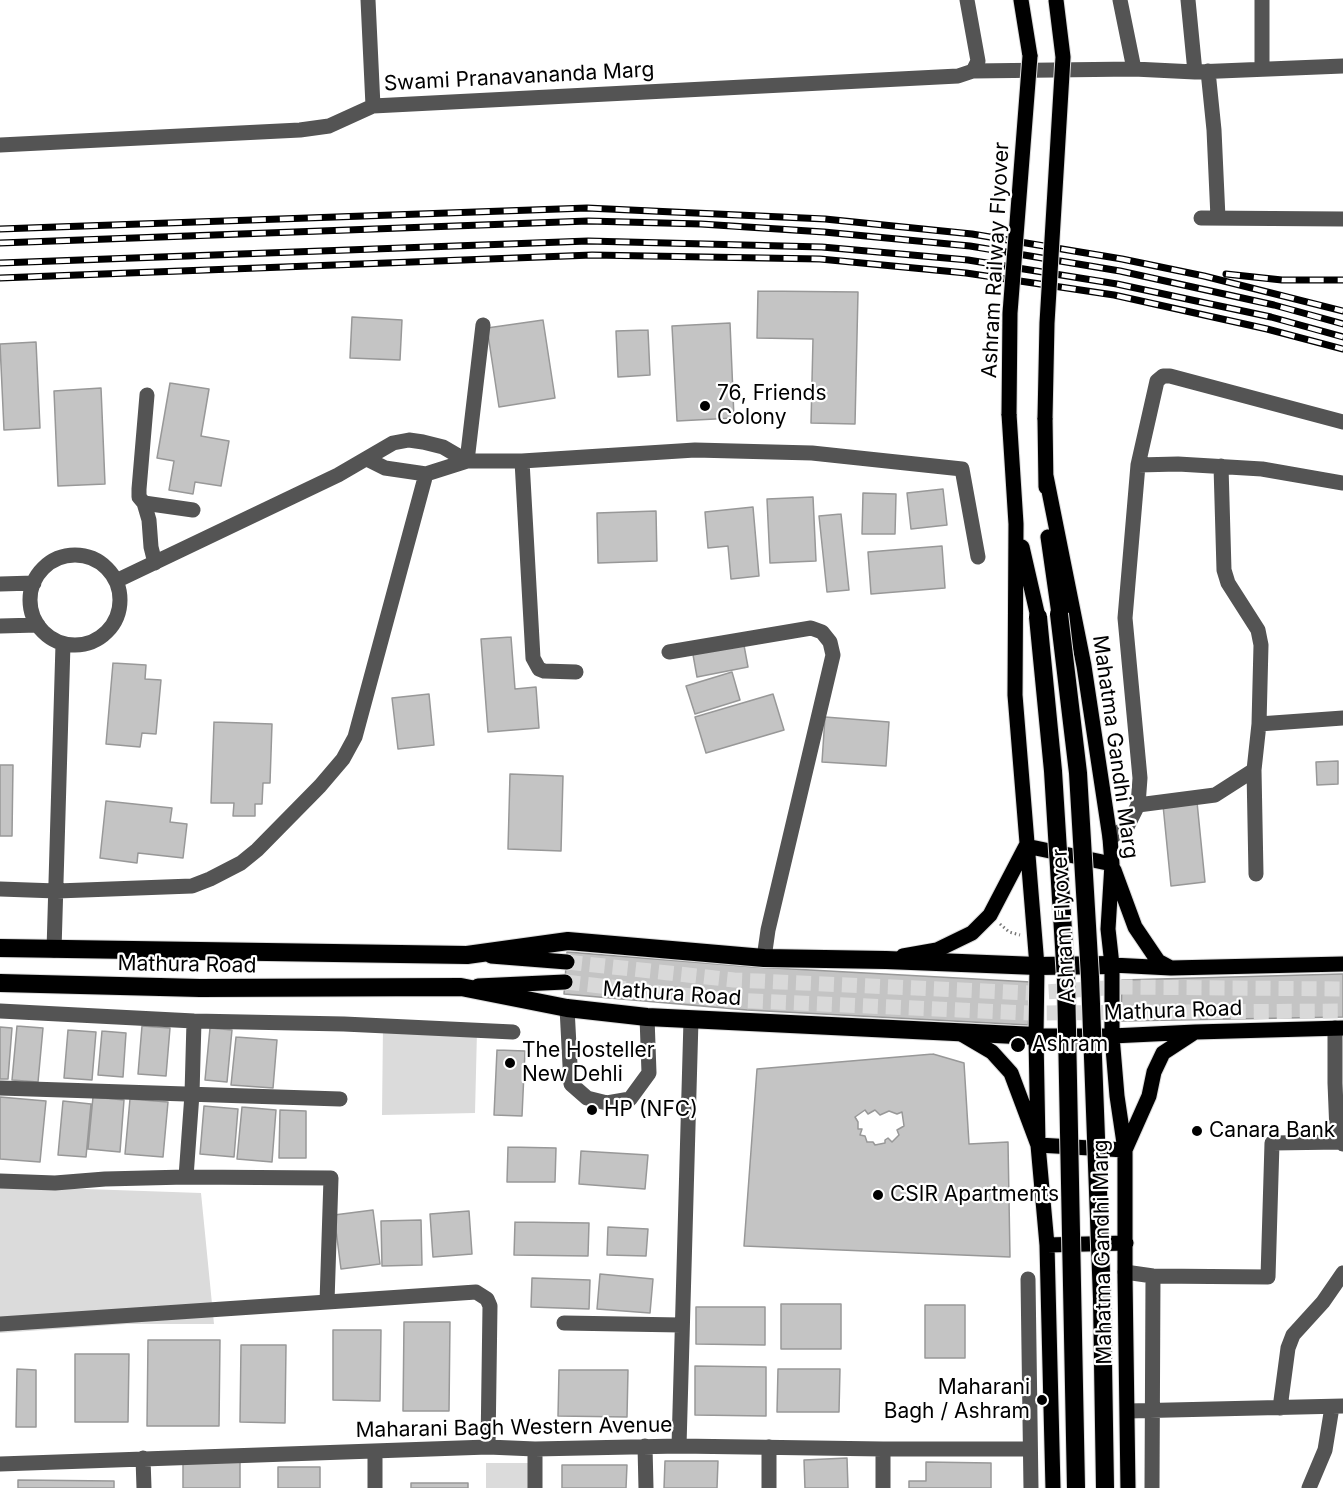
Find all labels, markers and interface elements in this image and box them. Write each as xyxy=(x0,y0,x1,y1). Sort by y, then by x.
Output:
street label: Swami Pranavananda Marg xyxy=(383,57,655,97)
street label: Ashram Railway Flyover xyxy=(977,141,1015,379)
place label: 76, Friends Colony xyxy=(717,381,827,431)
marker: 76, Friends Colony xyxy=(698,399,712,413)
street label: Mahatma Gandhi Marg xyxy=(1087,634,1143,860)
street label: Ashram Flyover xyxy=(1047,848,1081,1004)
street label: Mathura Road xyxy=(117,951,257,979)
street label: Mathura Road xyxy=(602,977,742,1011)
street label: Mathura Road xyxy=(1103,996,1243,1026)
place label: Ashram xyxy=(1032,1032,1108,1058)
marker: Ashram xyxy=(1009,1036,1027,1054)
place label: The Hosteller New Dehli xyxy=(522,1038,655,1088)
marker: The Hosteller New Dehli xyxy=(503,1056,517,1070)
place label: HP (NFC) xyxy=(604,1097,698,1123)
marker: HP (NFC) xyxy=(585,1103,599,1117)
place label: Canara Bank xyxy=(1209,1118,1335,1144)
marker: Canara Bank xyxy=(1190,1124,1204,1138)
street label: Mahatma Gandhi Marg xyxy=(1088,1139,1118,1365)
place label: CSIR Apartments xyxy=(890,1182,1059,1208)
marker: CSIR Apartments xyxy=(871,1188,885,1202)
place label: Maharani Bagh / Ashram xyxy=(884,1375,1030,1425)
marker: Maharani Bagh / Ashram xyxy=(1035,1393,1049,1407)
street label: Maharani Bagh Western Avenue xyxy=(355,1413,673,1443)

